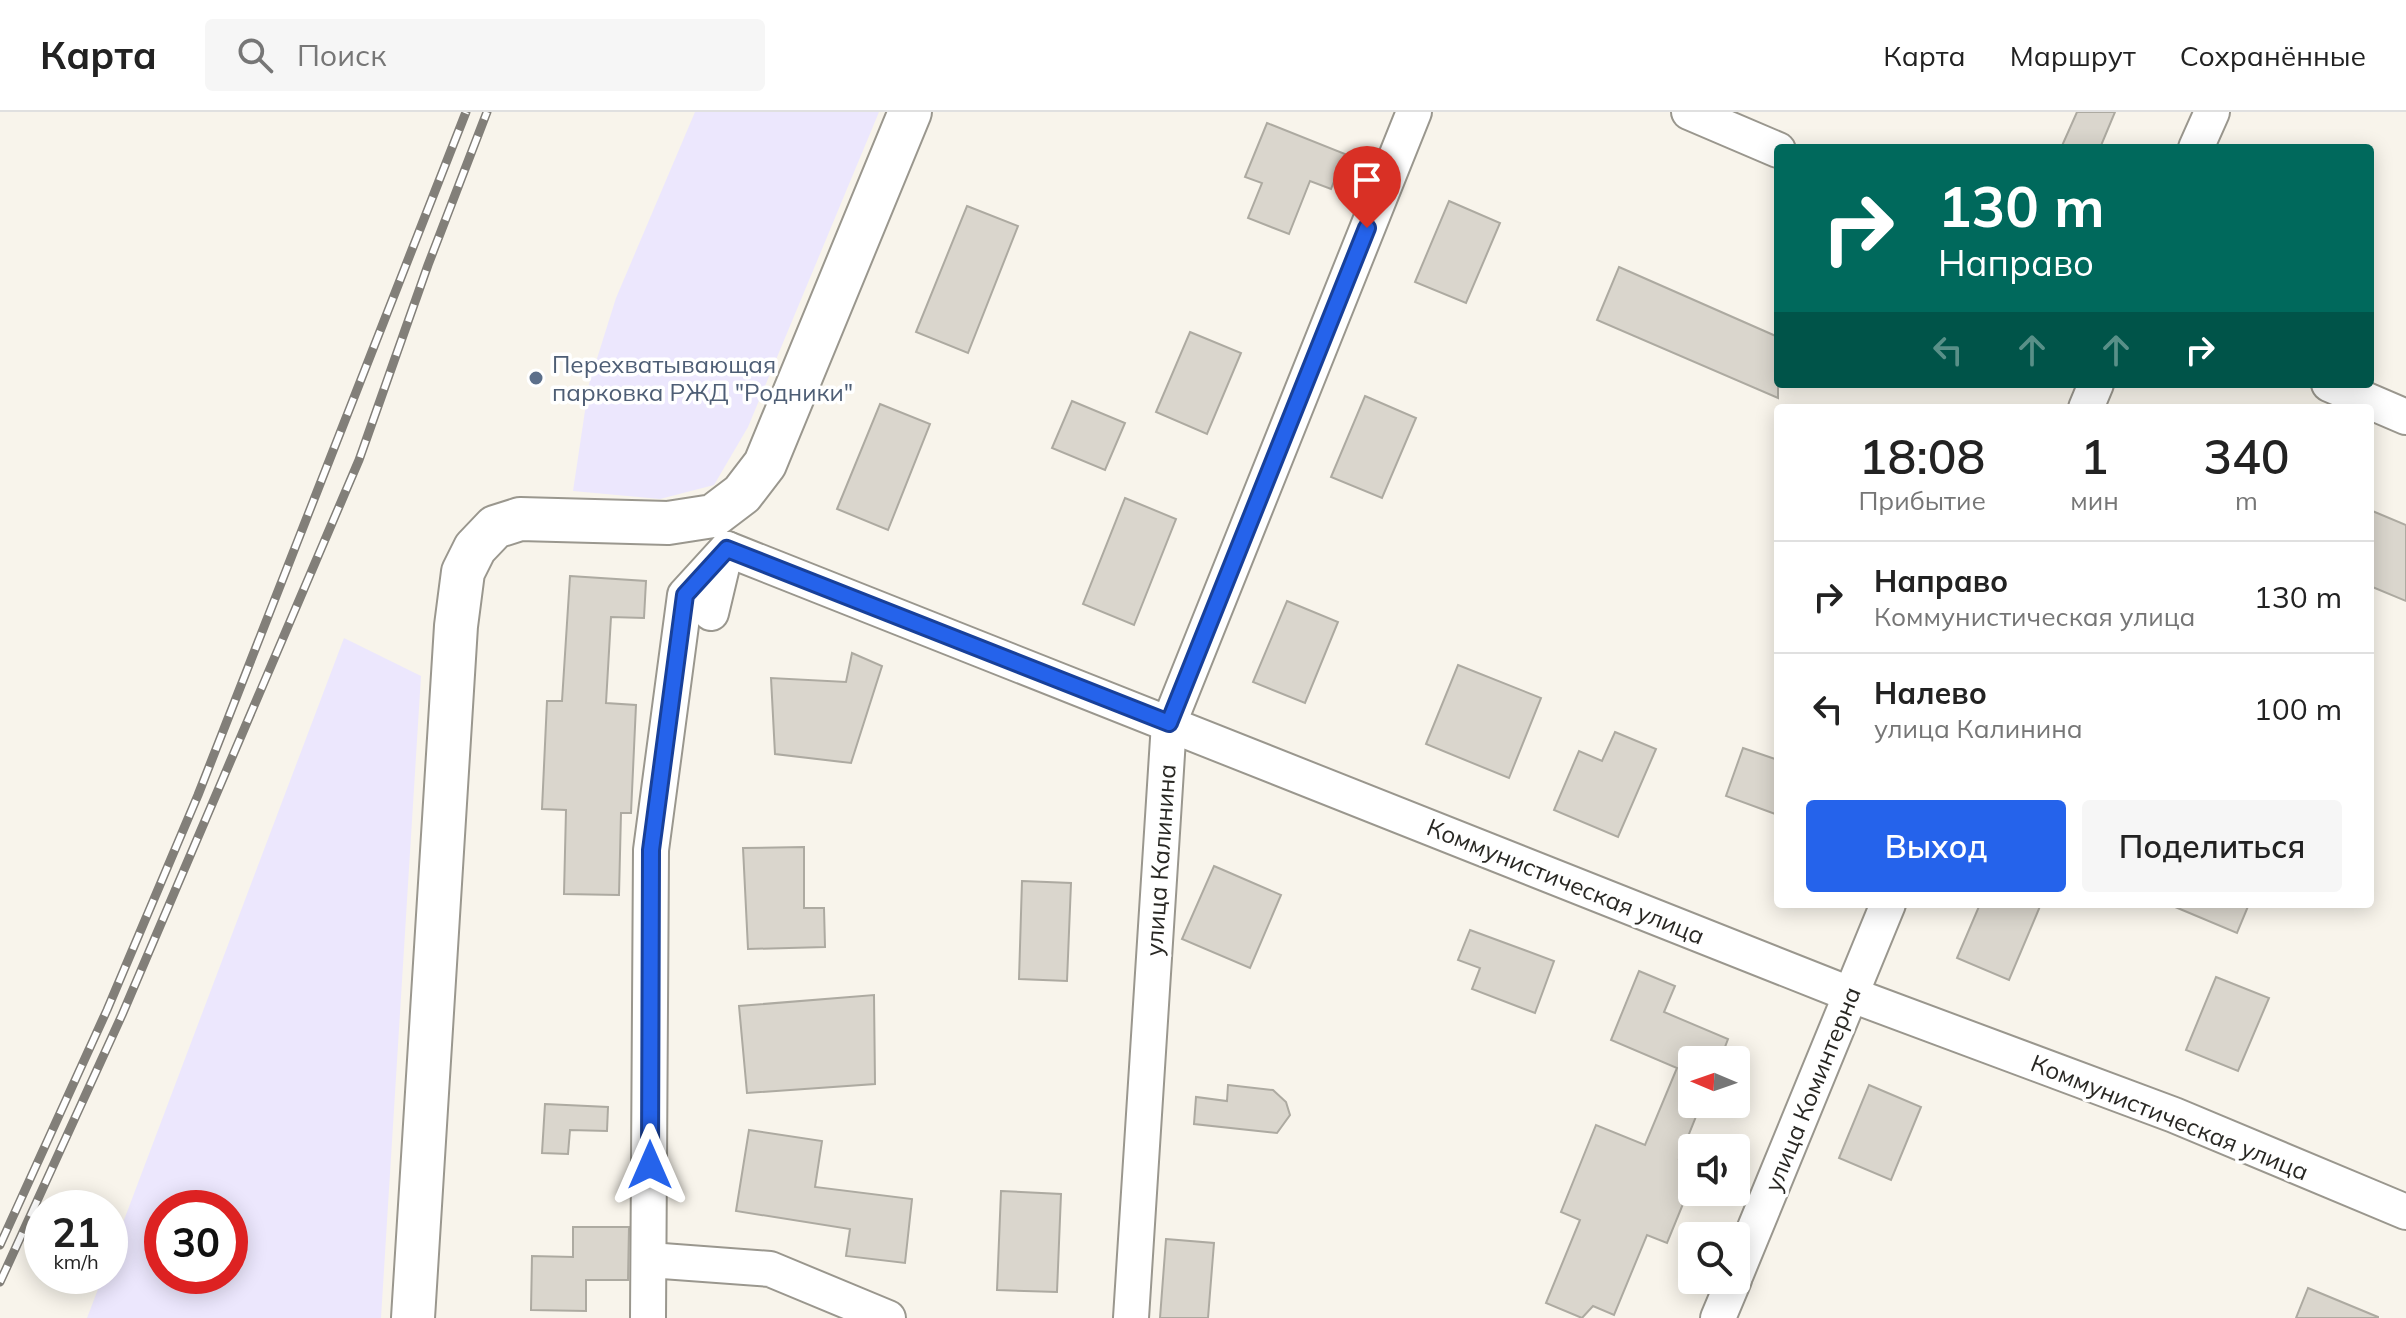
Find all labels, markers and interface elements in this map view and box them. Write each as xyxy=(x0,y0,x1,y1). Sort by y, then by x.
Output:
search box xyxy=(205,19,765,91)
text: Карта xyxy=(40,31,157,79)
icon: search xyxy=(233,33,277,77)
text: Поиск xyxy=(297,36,386,74)
text: Карта xyxy=(1883,38,1966,73)
text: Маршрут xyxy=(2010,38,2136,73)
text: Сохранённые xyxy=(2180,38,2366,73)
pin xyxy=(1333,146,1401,228)
icon: arrive xyxy=(1345,158,1389,202)
text: 130 m xyxy=(1938,171,2105,241)
icon: right xyxy=(1806,176,1910,280)
text: Направо xyxy=(1938,240,2094,285)
icon: left xyxy=(1926,328,1970,372)
icon: ahead xyxy=(2010,328,2054,372)
icon: ahead xyxy=(2094,328,2138,372)
icon: right xyxy=(2178,328,2222,372)
place label: Перехватывающая парковка РЖД "Родники" xyxy=(552,349,853,407)
marker: Перехватывающая парковка РЖД "Родники" xyxy=(527,369,545,387)
text: 18:08 xyxy=(1859,426,1985,486)
text: 1 xyxy=(2080,426,2109,486)
text: 340 xyxy=(2203,426,2290,486)
text: Прибытие xyxy=(1858,484,1986,517)
text: мин xyxy=(2070,484,2119,517)
text: m xyxy=(2235,484,2258,517)
text: Направо xyxy=(1874,562,2008,600)
icon: right xyxy=(1806,575,1850,619)
text: 130 m xyxy=(2254,578,2342,616)
text: Коммунистическая улица xyxy=(1874,600,2195,633)
text: Налево xyxy=(1874,674,1987,712)
icon: left xyxy=(1806,687,1850,731)
text: 100 m xyxy=(2254,690,2342,728)
text: улица Калинина xyxy=(1874,712,2083,745)
street label: улица Калинина xyxy=(1138,763,1182,957)
button: Выход xyxy=(1806,800,2066,892)
button: Поделиться xyxy=(2082,800,2342,892)
street label: Коммунистическая улица xyxy=(1423,812,1709,950)
street label: улица Коминтерна xyxy=(1757,982,1867,1196)
north arrow xyxy=(1678,1046,1750,1118)
map controls xyxy=(1678,1046,1750,1294)
street label: Коммунистическая улица xyxy=(2027,1048,2313,1186)
position arrow xyxy=(608,1123,692,1207)
button: sound xyxy=(1678,1134,1750,1206)
speed limit sign: 30 xyxy=(144,1190,248,1294)
text: 21 xyxy=(52,1207,100,1257)
button: search xyxy=(1678,1222,1750,1294)
text: km/h xyxy=(53,1249,99,1274)

